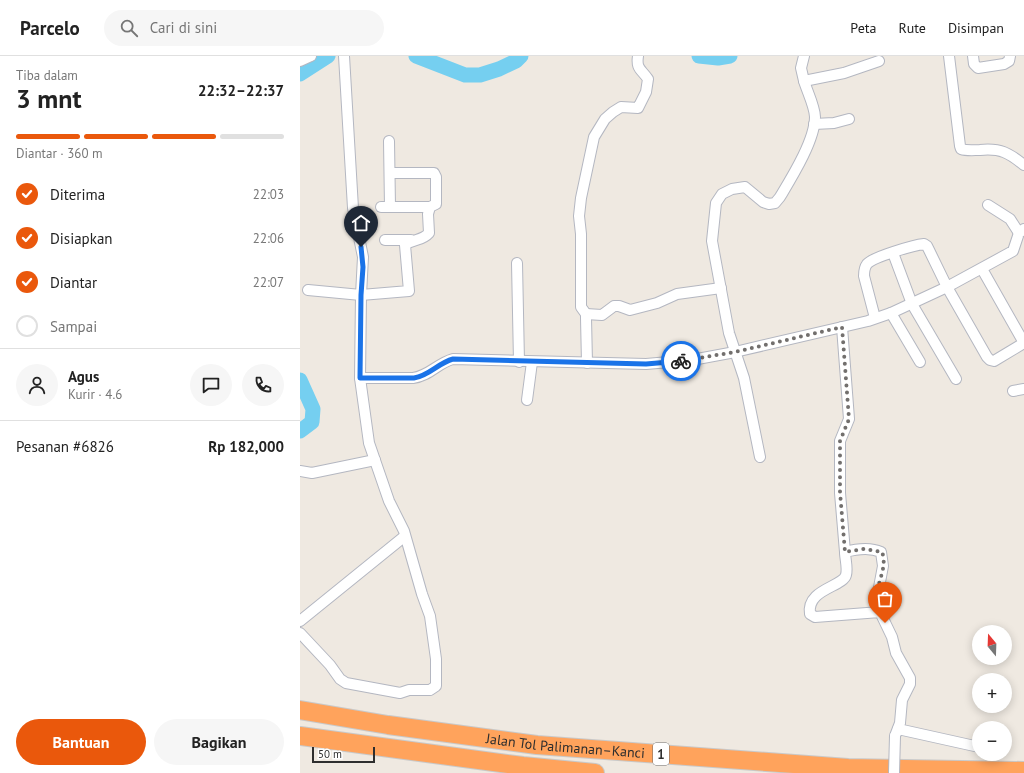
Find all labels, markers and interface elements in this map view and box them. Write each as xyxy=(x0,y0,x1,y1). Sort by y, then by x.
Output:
search box xyxy=(104,10,384,46)
text: Parcelo xyxy=(20,16,80,40)
icon: search xyxy=(118,17,140,39)
text: Cari di sini xyxy=(150,18,217,37)
text: Peta xyxy=(850,19,876,37)
text: Rute xyxy=(898,19,926,37)
text: Disimpan xyxy=(948,19,1004,37)
text: Tiba dalam xyxy=(16,67,78,84)
text: 22:32–22:37 xyxy=(198,81,284,100)
text: 3 mnt xyxy=(16,82,82,115)
text: Diantar · 360 m xyxy=(16,145,103,162)
icon: check xyxy=(16,183,38,205)
text: Diterima xyxy=(50,185,105,204)
text: 22:03 xyxy=(253,186,284,203)
pin xyxy=(344,206,378,247)
icon: home xyxy=(350,212,372,234)
icon: check xyxy=(16,227,38,249)
text: Disiapkan xyxy=(50,229,113,248)
text: 22:06 xyxy=(253,230,284,247)
icon: check xyxy=(16,271,38,293)
text: Diantar xyxy=(50,273,97,292)
text: 22:07 xyxy=(253,274,284,291)
text: Sampai xyxy=(50,317,97,336)
courier xyxy=(661,341,701,381)
icon: bike xyxy=(670,350,692,372)
button: person xyxy=(16,364,58,406)
button: chat xyxy=(190,364,232,406)
button: phone xyxy=(242,364,284,406)
text: Agus xyxy=(68,367,99,386)
text: Kurir · 4.6 xyxy=(68,386,122,403)
text: Pesanan #6826 xyxy=(16,437,114,456)
text: Rp 182,000 xyxy=(208,437,284,456)
pin xyxy=(868,582,902,623)
icon: bag xyxy=(874,588,896,610)
north arrow xyxy=(972,625,1012,665)
map controls xyxy=(972,625,1012,761)
button: + xyxy=(972,673,1012,713)
button: Bantuan xyxy=(16,719,146,765)
button: Bagikan xyxy=(154,719,284,765)
button: − xyxy=(972,721,1012,761)
street label: Jalan Tol Palimanan–Kanci xyxy=(484,729,645,762)
road number: 1 xyxy=(653,743,669,765)
scale bar xyxy=(312,745,375,764)
text: 50 m xyxy=(318,747,342,761)

